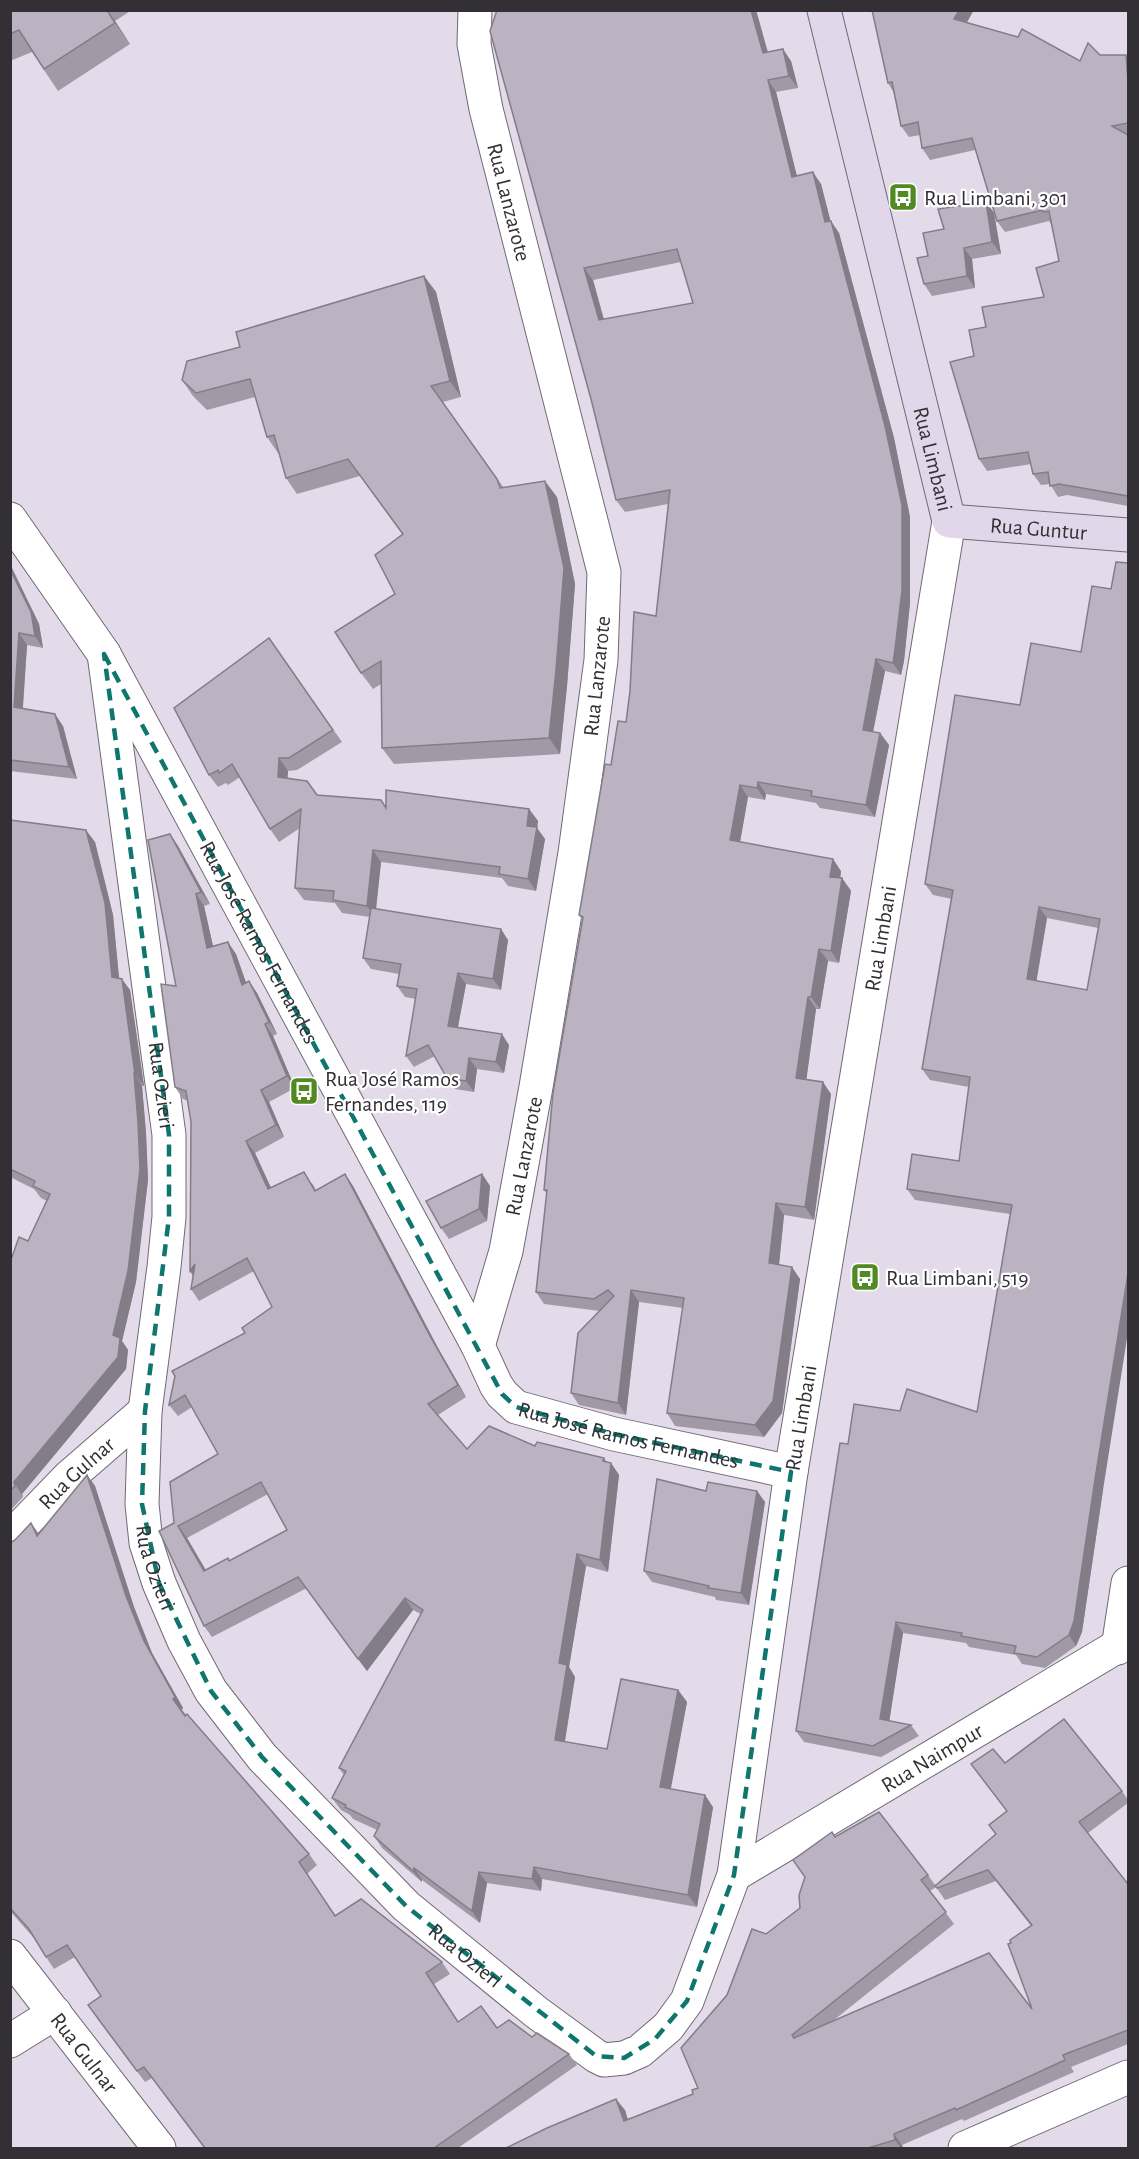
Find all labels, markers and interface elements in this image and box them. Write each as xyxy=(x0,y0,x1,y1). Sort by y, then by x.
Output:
street label: Rua Lanzarote xyxy=(483,141,534,264)
bus stop icon: Rua Limbani, 301 xyxy=(887,181,919,213)
place label: Rua Limbani, 301 xyxy=(924,187,1068,209)
street label: Rua Limbani xyxy=(909,404,956,514)
street label: Rua Guntur xyxy=(989,514,1088,544)
street label: Rua Lanzarote xyxy=(580,615,614,737)
street label: Rua José Ramos Fernandes xyxy=(195,838,322,1047)
street label: Rua Limbani xyxy=(861,884,900,993)
street label: Rua Ozieri xyxy=(144,1040,178,1130)
place label: Rua José Ramos Fernandes, 119 xyxy=(325,1068,459,1115)
bus stop icon: Rua José Ramos Fernandes, 119 xyxy=(288,1075,320,1107)
street label: Rua Lanzarote xyxy=(502,1095,546,1218)
bus stop icon: Rua Limbani, 519 xyxy=(849,1261,881,1293)
place label: Rua Limbani, 519 xyxy=(886,1267,1029,1289)
street label: Rua Limbani xyxy=(781,1363,821,1472)
street label: Rua José Ramos Fernandes xyxy=(516,1398,741,1473)
street label: Rua Gulnar xyxy=(35,1433,119,1514)
street label: Rua Ozieri xyxy=(132,1524,179,1613)
street label: Rua Naimpur xyxy=(878,1719,987,1797)
street label: Rua Ozieri xyxy=(424,1919,506,1992)
street label: Rua Gulnar xyxy=(46,2009,122,2097)

